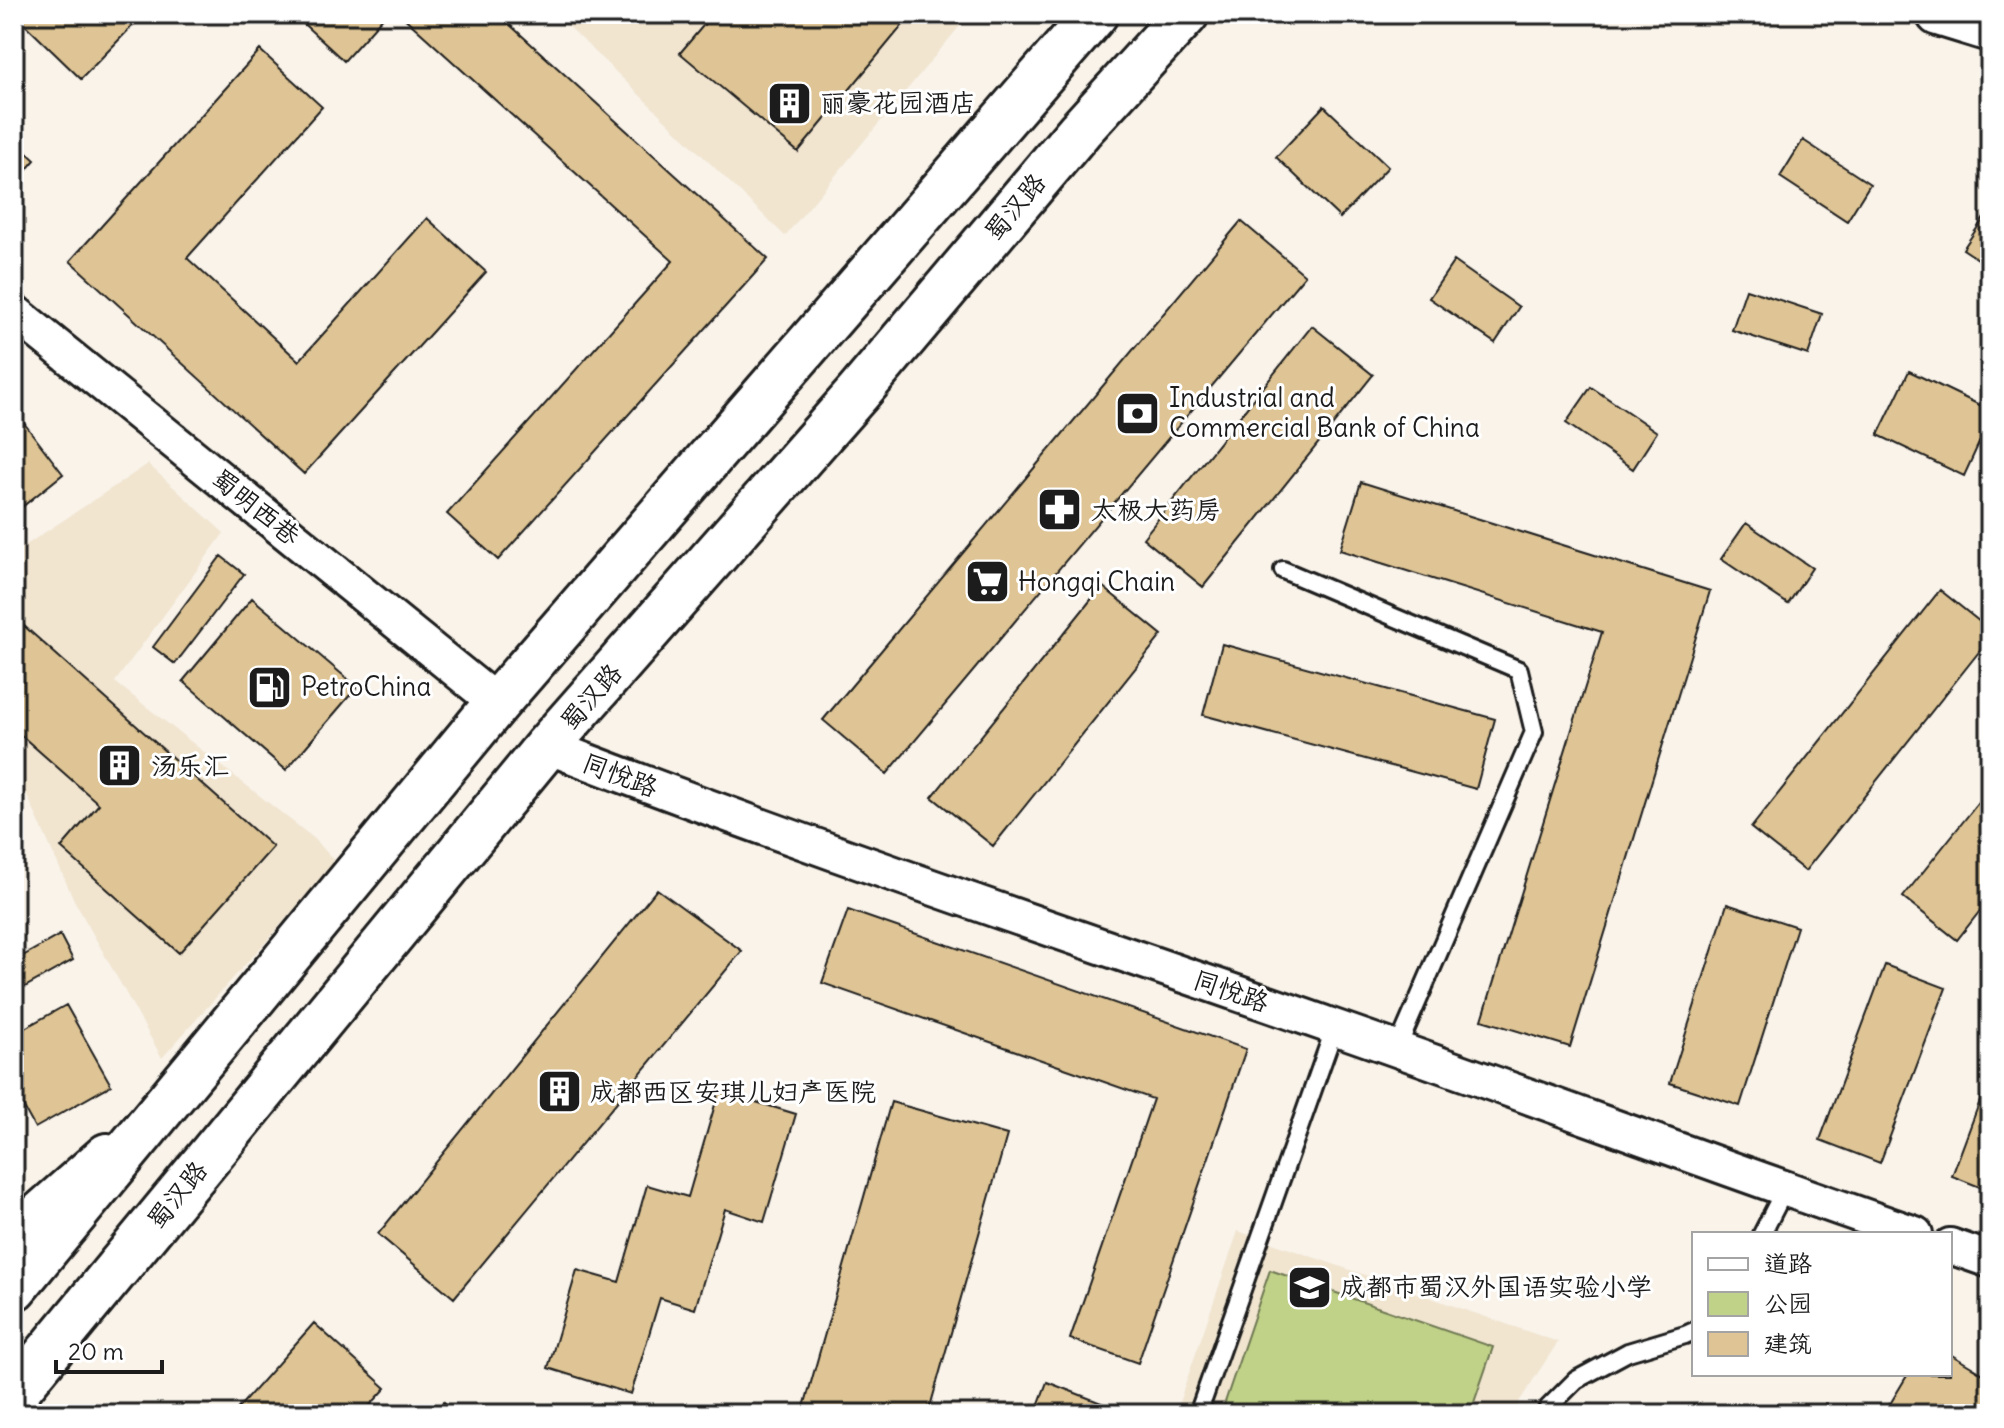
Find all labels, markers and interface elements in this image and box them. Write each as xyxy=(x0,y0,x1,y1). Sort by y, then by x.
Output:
building icon: 丽豪花园酒店 xyxy=(765,79,813,127)
place label: 丽豪花园酒店 xyxy=(820,86,976,119)
street label: 蜀汉路 xyxy=(977,166,1052,247)
place label: Industrial and Commercial Bank of China xyxy=(1169,381,1480,444)
bank icon: Industrial and Commercial Bank of China xyxy=(1114,389,1162,437)
street label: 蜀明西巷 xyxy=(206,461,307,552)
pharmacy icon: 太极大药房 xyxy=(1036,486,1084,534)
place label: 太极大药房 xyxy=(1091,493,1221,526)
supermarket icon: Hongqi Chain xyxy=(963,558,1011,606)
place label: Hongqi Chain xyxy=(1018,565,1175,598)
street label: 蜀汉路 xyxy=(553,656,629,737)
fuel station icon: PetroChina xyxy=(246,663,294,711)
place label: PetroChina xyxy=(301,670,431,703)
building icon: 汤乐汇 xyxy=(96,742,144,790)
street label: 同悦路 xyxy=(578,745,663,804)
place label: 汤乐汇 xyxy=(151,749,229,782)
street label: 同悦路 xyxy=(1189,962,1273,1019)
building icon: 成都西区安琪儿妇产医院 xyxy=(535,1068,583,1116)
place label: 成都西区安琪儿妇产医院 xyxy=(590,1075,876,1108)
street label: 蜀汉路 xyxy=(139,1154,214,1235)
legend xyxy=(1692,1232,1952,1376)
text: 道路 xyxy=(1764,1248,1812,1278)
school or university icon: 成都市蜀汉外国语实验小学 xyxy=(1285,1263,1333,1311)
place label: 成都市蜀汉外国语实验小学 xyxy=(1340,1270,1652,1303)
text: 公园 xyxy=(1764,1288,1812,1318)
scale bar xyxy=(56,1324,162,1374)
text: 建筑 xyxy=(1764,1328,1812,1358)
text: 20 m xyxy=(68,1336,124,1366)

